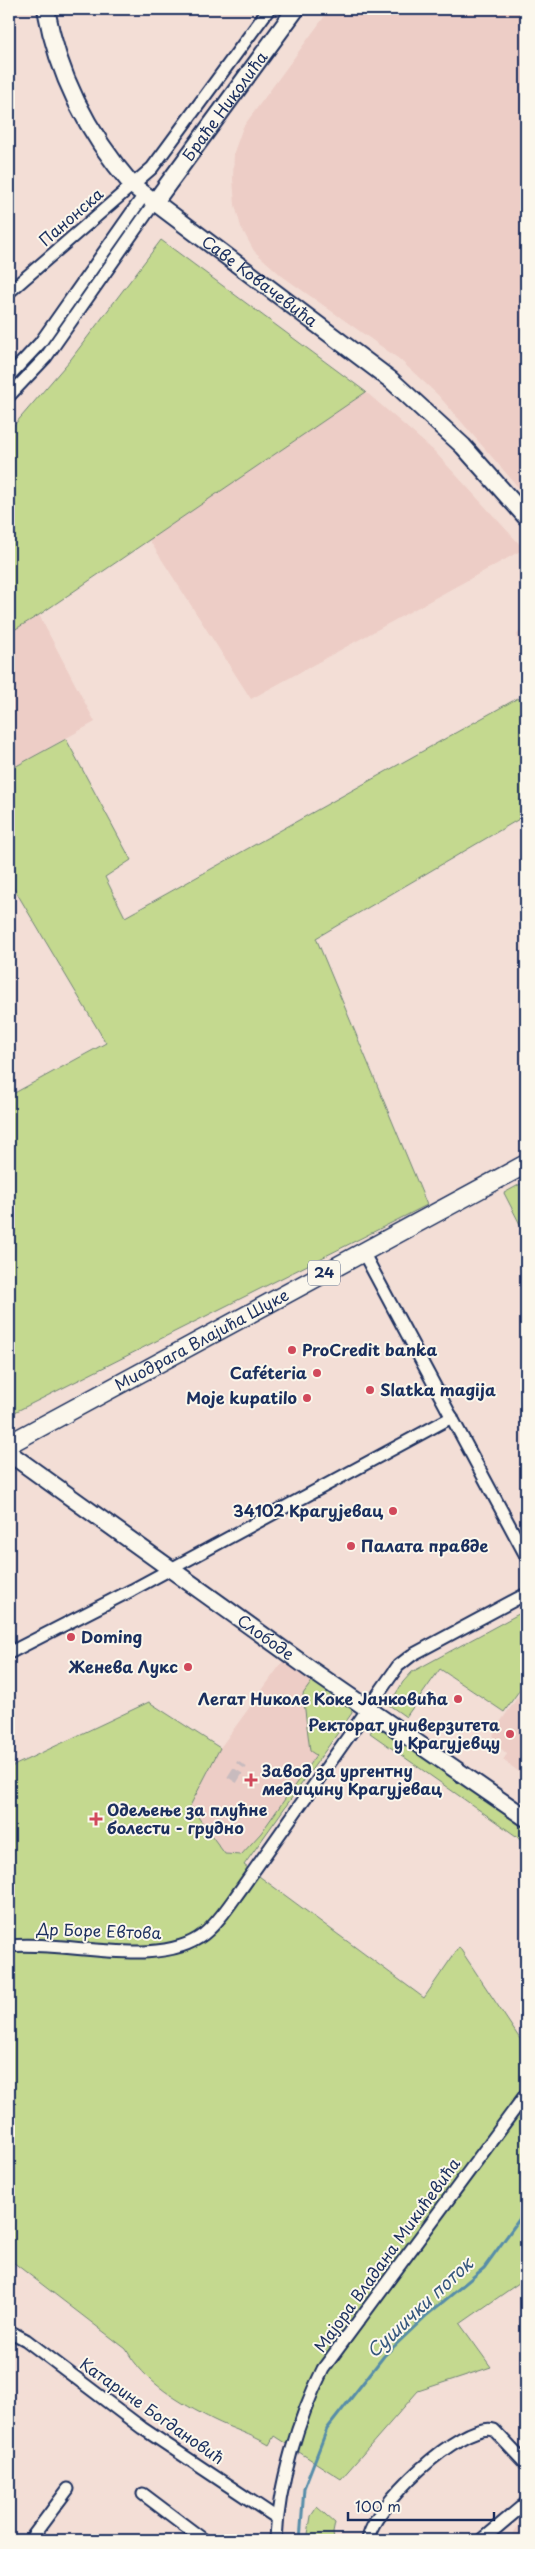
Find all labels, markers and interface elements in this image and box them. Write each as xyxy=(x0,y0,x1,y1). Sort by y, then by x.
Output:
street label: Браће Николића xyxy=(176,46,272,165)
street label: Панонска xyxy=(33,181,108,251)
street label: Саве Ковачевића xyxy=(197,229,323,332)
road number: 24 xyxy=(308,1260,340,1286)
street label: Миодрага Влајића Шуке xyxy=(110,1282,293,1396)
place label: ProCredit banka xyxy=(302,1337,438,1361)
marker: ProCredit banka xyxy=(286,1344,298,1356)
place label: Caféteria xyxy=(230,1360,307,1384)
marker: Caféteria xyxy=(311,1367,323,1379)
place label: Slatka magija xyxy=(380,1377,496,1401)
marker: Slatka magija xyxy=(364,1384,376,1396)
place label: Moje kupatilo xyxy=(186,1385,297,1409)
marker: Moje kupatilo xyxy=(301,1392,313,1404)
place label: 34102 Крагујевац xyxy=(233,1498,384,1522)
marker: 34102 Крагујевац xyxy=(387,1505,399,1517)
place label: Палата правде xyxy=(361,1533,489,1557)
marker: Палата правде xyxy=(345,1540,357,1552)
street label: Слободе xyxy=(233,1608,300,1665)
place label: Doming xyxy=(81,1624,142,1648)
marker: Doming xyxy=(65,1631,77,1643)
place label: Женева Лукс xyxy=(68,1654,178,1678)
marker: Женева Лукс xyxy=(182,1661,194,1673)
place label: Легат Николе Коке Јанковића xyxy=(198,1686,448,1710)
marker: Легат Николе Коке Јанковића xyxy=(452,1693,464,1705)
place label: Ректорат универзитета у Крагујевцу xyxy=(308,1712,500,1754)
marker: Ректорат универзитета у Крагујевцу xyxy=(504,1728,516,1740)
place label: Завод за ургентну медицину Крагујевац xyxy=(261,1758,443,1800)
marker: Завод за ургентну медицину Крагујевац xyxy=(244,1773,258,1787)
place label: Одељење за плућне болести - грудно xyxy=(107,1797,268,1839)
marker: Одељење за плућне болести - грудно xyxy=(89,1812,103,1826)
street label: Др Боре Евтова xyxy=(35,1916,162,1944)
street label: Мајора Владана Микићевића xyxy=(307,2152,465,2357)
water label: Сушички поток xyxy=(360,2249,479,2363)
street label: Катарине Богдановић xyxy=(76,2351,230,2469)
scale bar xyxy=(348,2489,494,2521)
text: 100 m xyxy=(355,2494,401,2517)

